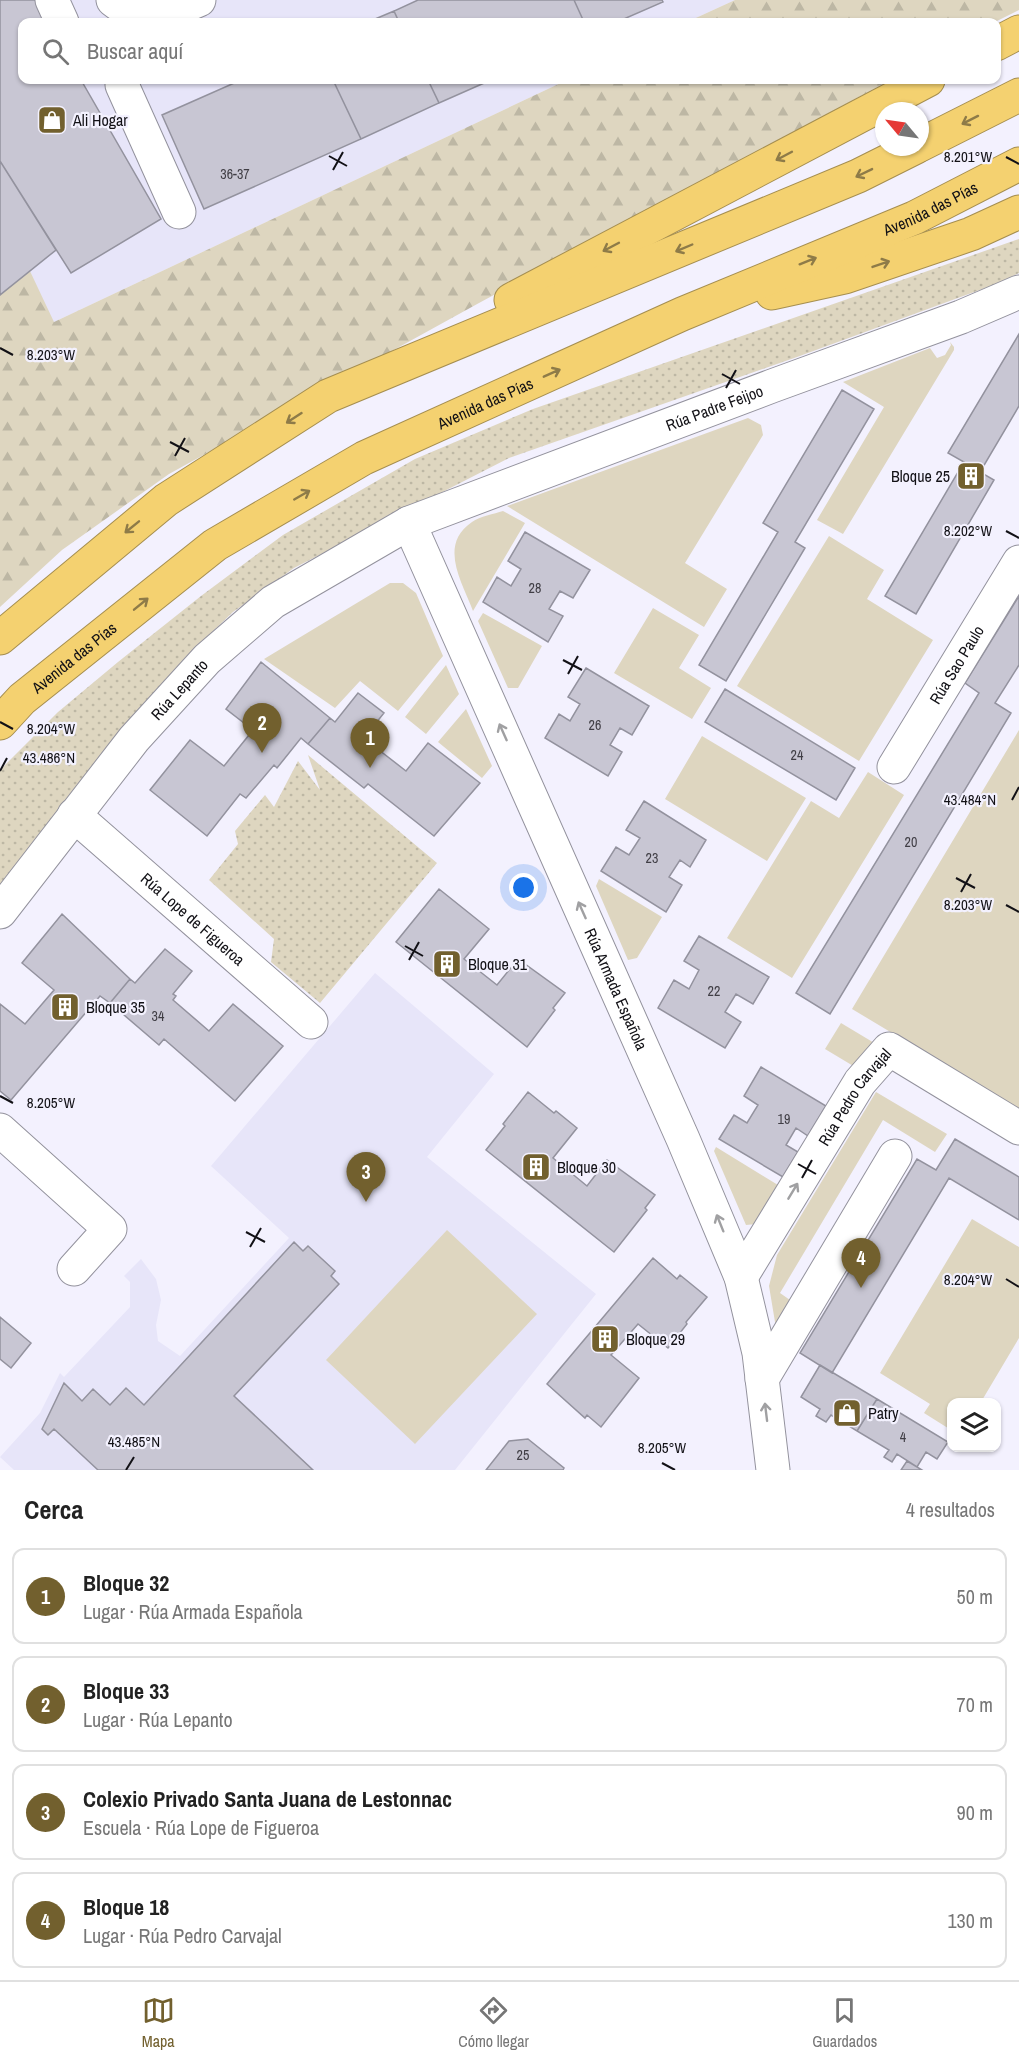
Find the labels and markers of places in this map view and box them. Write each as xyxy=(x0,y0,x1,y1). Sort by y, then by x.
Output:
shop icon: Ali Hogar xyxy=(36,104,68,136)
place label: Ali Hogar xyxy=(72,109,128,131)
building icon: Bloque 25 xyxy=(955,460,987,492)
place label: Bloque 25 xyxy=(891,465,950,487)
pin: 2 xyxy=(242,704,282,753)
pin: 1 xyxy=(350,718,389,768)
building icon: Bloque 31 xyxy=(431,948,463,980)
place label: Bloque 31 xyxy=(468,953,528,975)
building icon: Bloque 35 xyxy=(49,991,81,1023)
place label: Bloque 35 xyxy=(86,996,145,1018)
building icon: Bloque 30 xyxy=(520,1151,552,1183)
pin: 3 xyxy=(346,1152,386,1202)
place label: Bloque 30 xyxy=(557,1156,616,1178)
pin: 4 xyxy=(842,1238,880,1288)
building icon: Bloque 29 xyxy=(589,1323,621,1355)
place label: Bloque 29 xyxy=(626,1328,685,1350)
shop icon: Patry xyxy=(831,1397,863,1429)
place label: Patry xyxy=(868,1402,899,1424)

